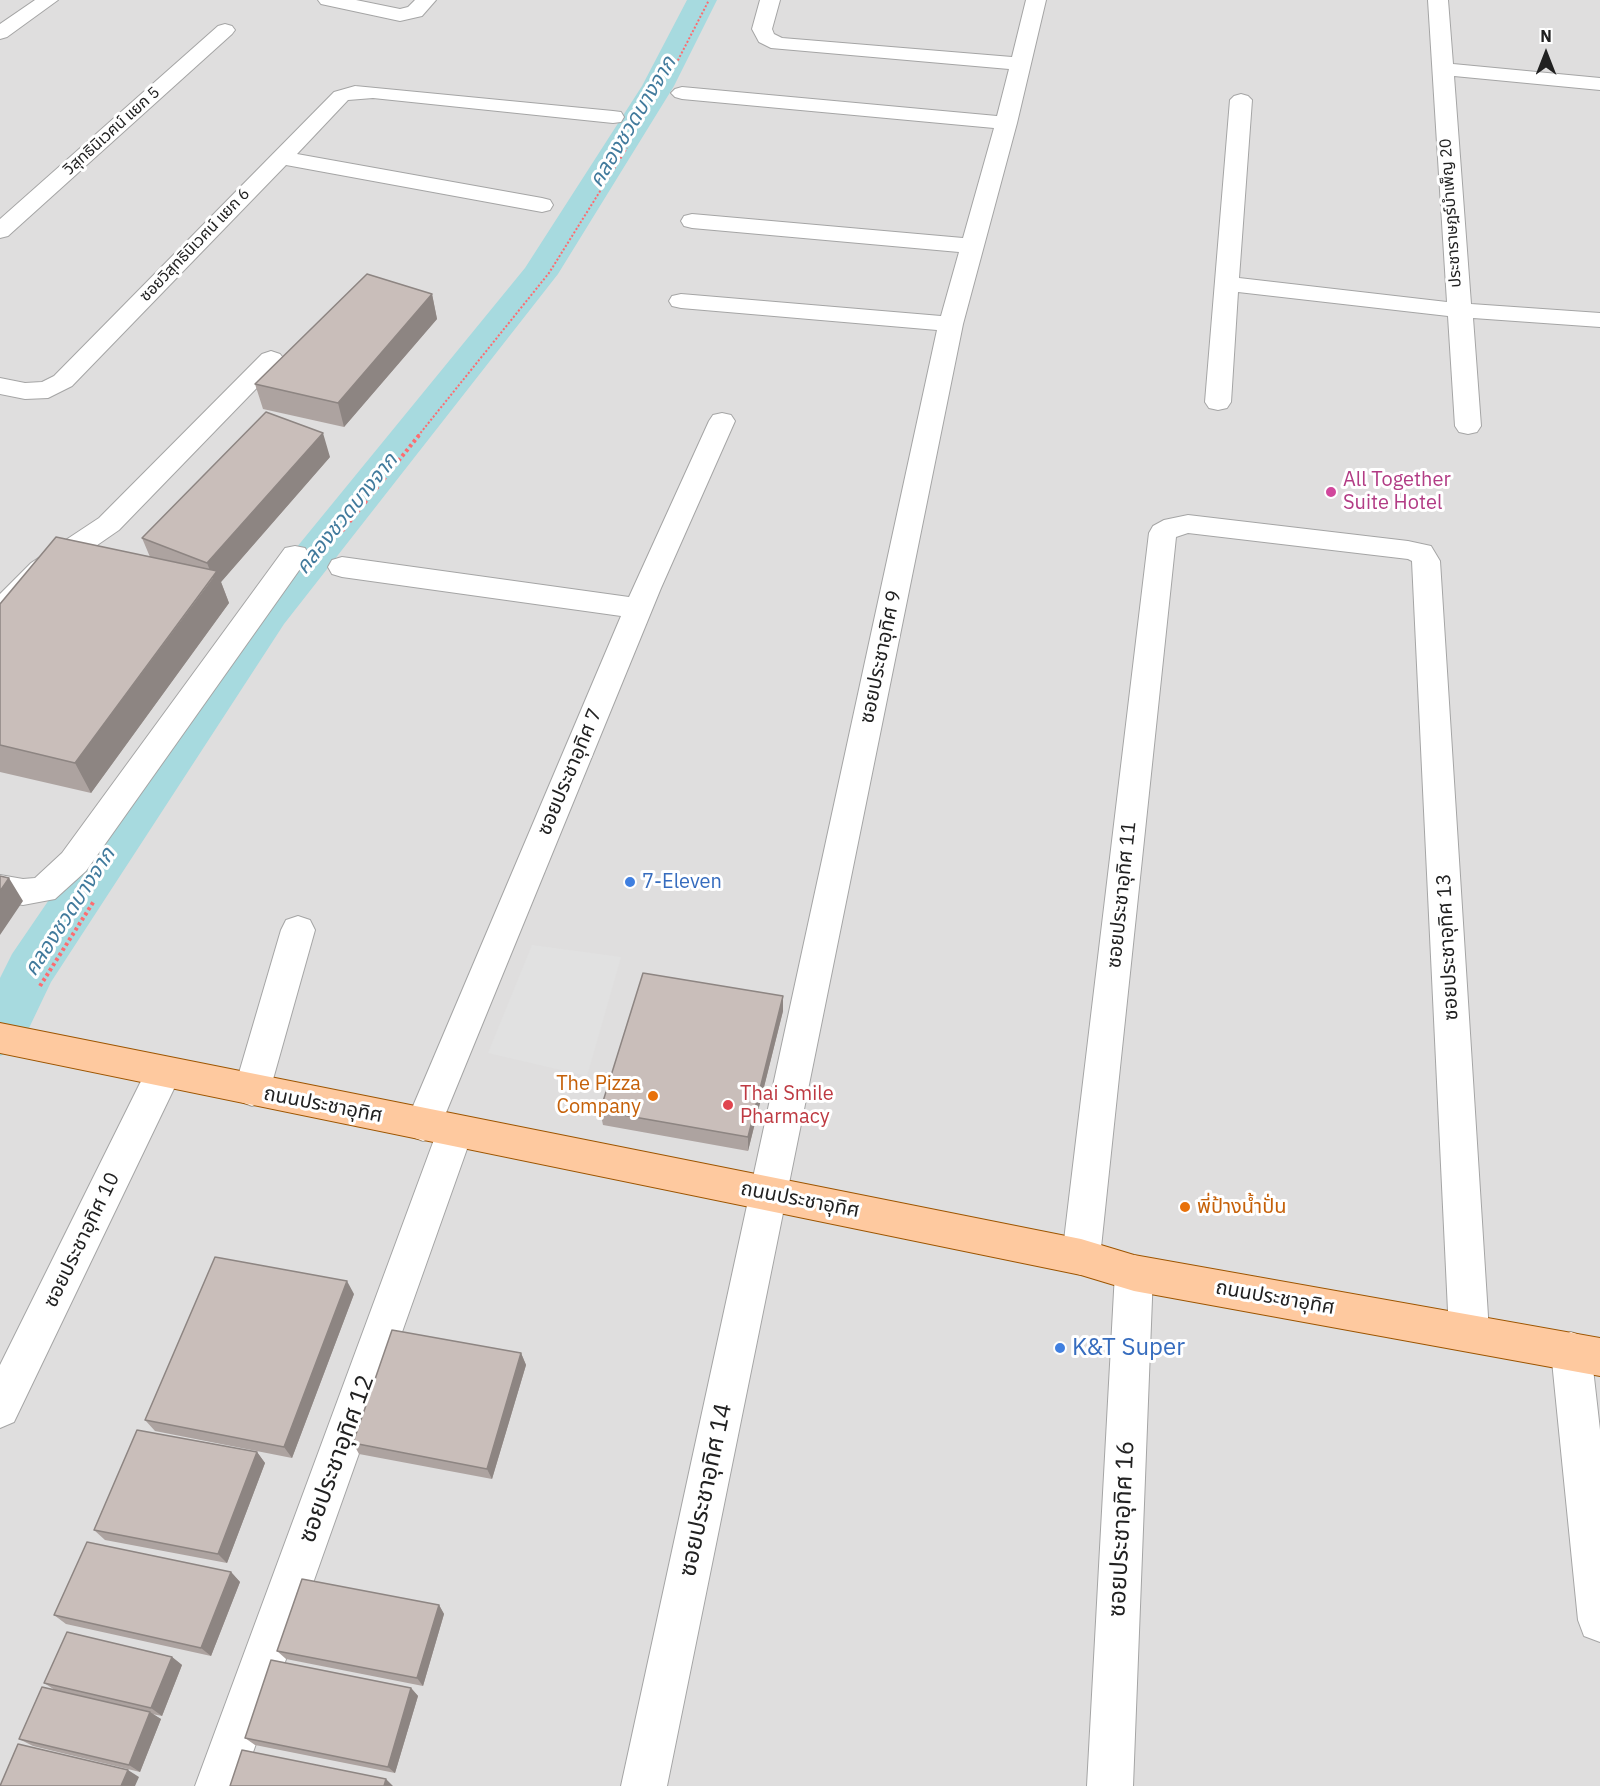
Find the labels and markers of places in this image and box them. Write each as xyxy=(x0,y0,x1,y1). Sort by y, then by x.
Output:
place label: All Together Suite Hotel xyxy=(1343,468,1451,515)
marker: All Together Suite Hotel xyxy=(1324,485,1338,499)
place label: 7-Eleven xyxy=(642,870,722,894)
marker: 7-Eleven xyxy=(623,875,637,889)
place label: The Pizza Company xyxy=(556,1072,641,1119)
place label: Thai Smile Pharmacy xyxy=(740,1082,834,1129)
marker: The Pizza Company xyxy=(646,1089,660,1103)
marker: Thai Smile Pharmacy xyxy=(721,1098,735,1112)
place label: พี่ป้างน้ำปั่น xyxy=(1197,1195,1287,1219)
marker: พี่ป้างน้ำปั่น xyxy=(1178,1200,1192,1214)
place label: K&T Super xyxy=(1072,1334,1185,1362)
marker: K&T Super xyxy=(1053,1341,1067,1355)

